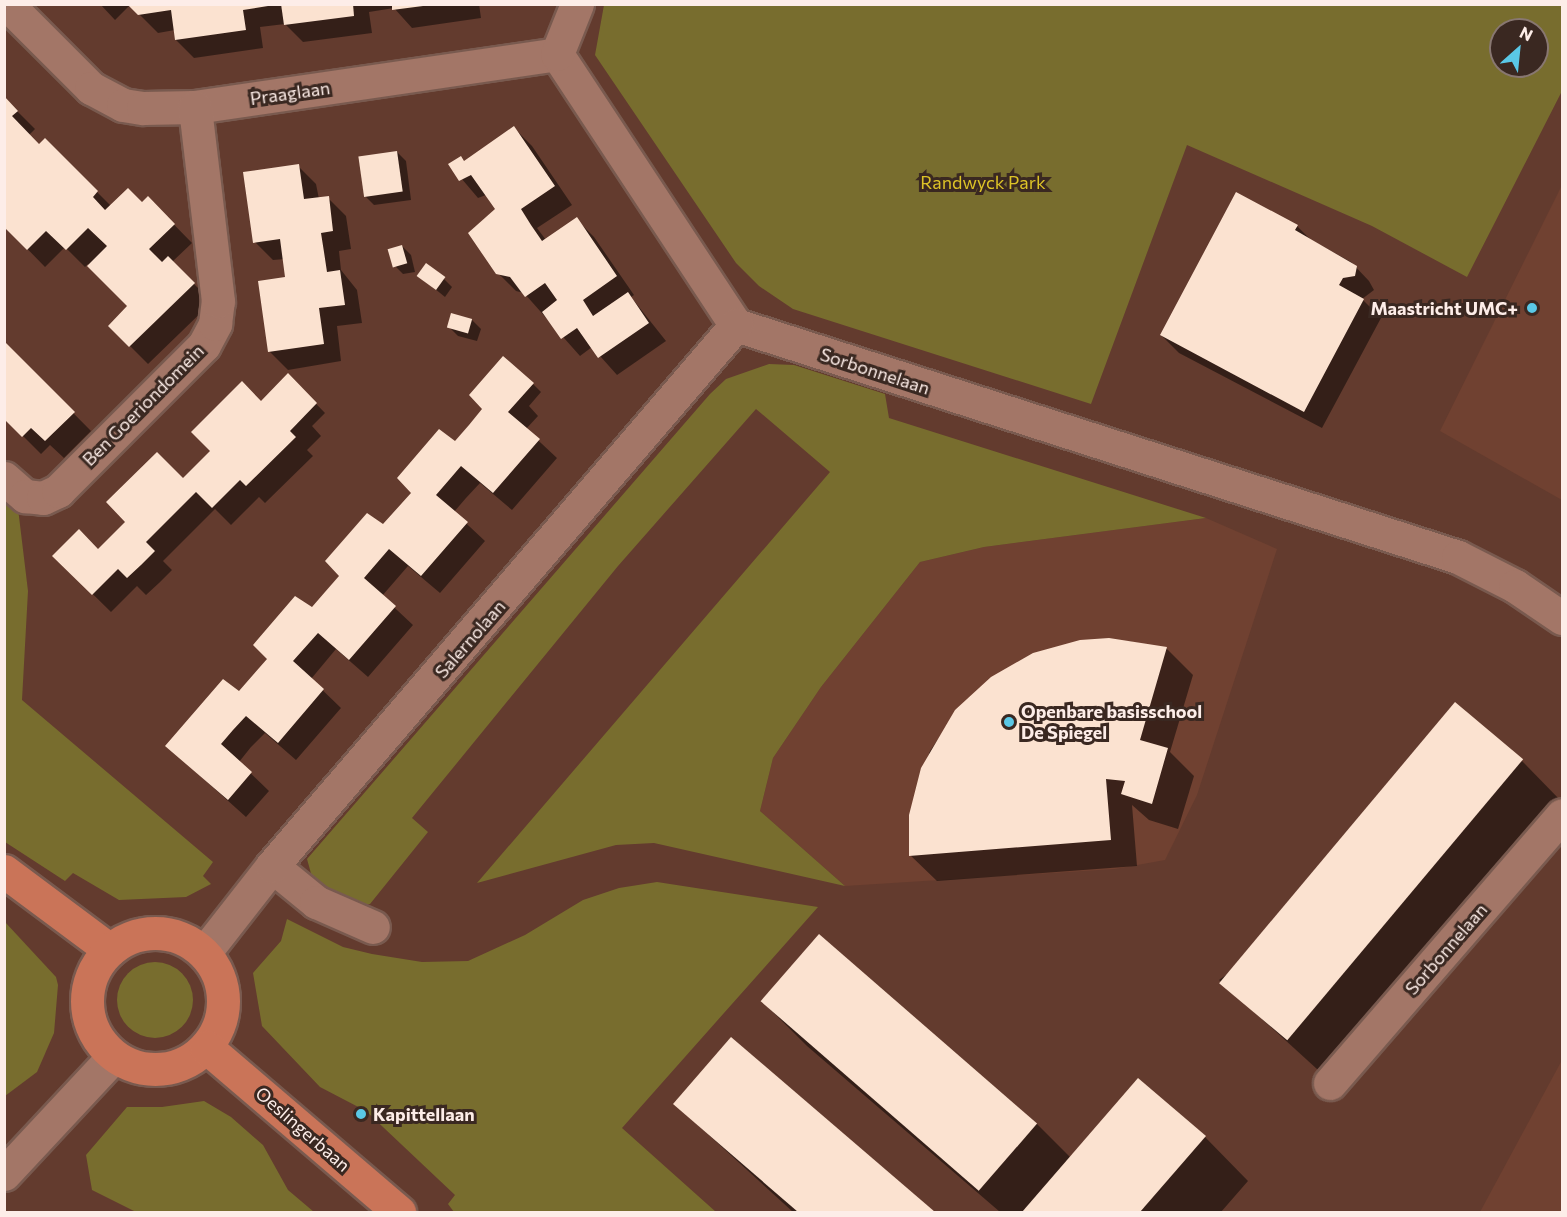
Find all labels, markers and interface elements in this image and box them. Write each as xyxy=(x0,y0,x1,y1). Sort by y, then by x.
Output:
north arrow xyxy=(1489,18,1549,78)
text: N xyxy=(1517,22,1536,44)
street label: Praaglaan xyxy=(249,77,331,109)
park label: Randwyck Park xyxy=(920,171,1046,193)
place label: Maastricht UMC+ xyxy=(1370,297,1518,319)
marker: Maastricht UMC+ xyxy=(1523,299,1541,317)
street label: Ben Goeriondomein xyxy=(78,340,208,470)
street label: Sorbonnelaan xyxy=(818,343,932,399)
street label: Salernolaan xyxy=(430,596,510,682)
place label: Openbare basisschool De Spiegel xyxy=(1021,701,1202,744)
marker: Openbare basisschool De Spiegel xyxy=(1002,715,1016,729)
street label: Sorbonnelaan xyxy=(1401,899,1491,999)
street label: Oeslingerbaan xyxy=(251,1082,355,1176)
place label: Kapittellaan xyxy=(373,1103,475,1125)
marker: Kapittellaan xyxy=(354,1107,368,1121)

